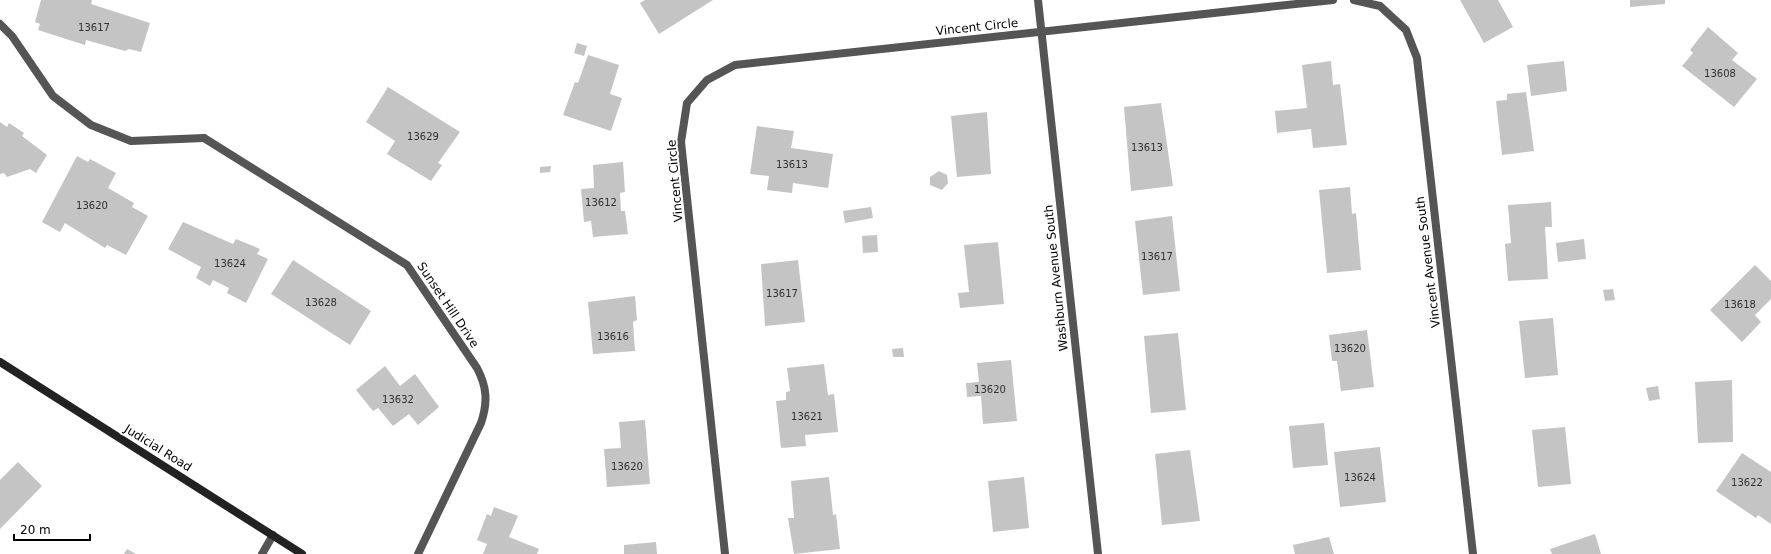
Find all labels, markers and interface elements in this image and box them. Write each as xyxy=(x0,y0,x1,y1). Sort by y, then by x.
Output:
street label: Vincent Circle xyxy=(935,16,1019,38)
house number: 13617 xyxy=(78,22,110,33)
house number: 13608 xyxy=(1704,68,1736,79)
house number: 13629 xyxy=(407,131,439,142)
street label: Vincent Circle xyxy=(664,139,686,223)
house number: 13613 xyxy=(1131,142,1163,153)
house number: 13613 xyxy=(776,159,808,170)
street label: Vincent Avenue South xyxy=(1413,196,1443,328)
house number: 13612 xyxy=(585,197,617,208)
house number: 13620 xyxy=(76,200,108,211)
street label: Washburn Avenue South xyxy=(1041,204,1071,352)
house number: 13617 xyxy=(1141,251,1173,262)
house number: 13624 xyxy=(214,258,246,269)
street label: Sunset Hill Drive xyxy=(414,260,482,350)
house number: 13617 xyxy=(766,288,798,299)
house number: 13628 xyxy=(305,297,337,308)
house number: 13618 xyxy=(1724,299,1756,310)
house number: 13616 xyxy=(597,331,629,342)
house number: 13620 xyxy=(1334,343,1366,354)
house number: 13620 xyxy=(974,384,1006,395)
house number: 13632 xyxy=(382,394,414,405)
house number: 13621 xyxy=(791,411,823,422)
street label: Judicial Road xyxy=(121,421,194,474)
house number: 13620 xyxy=(611,461,643,472)
house number: 13624 xyxy=(1344,472,1376,483)
house number: 13622 xyxy=(1731,477,1763,488)
scale bar xyxy=(14,516,90,542)
text: 20 m xyxy=(20,523,51,537)

